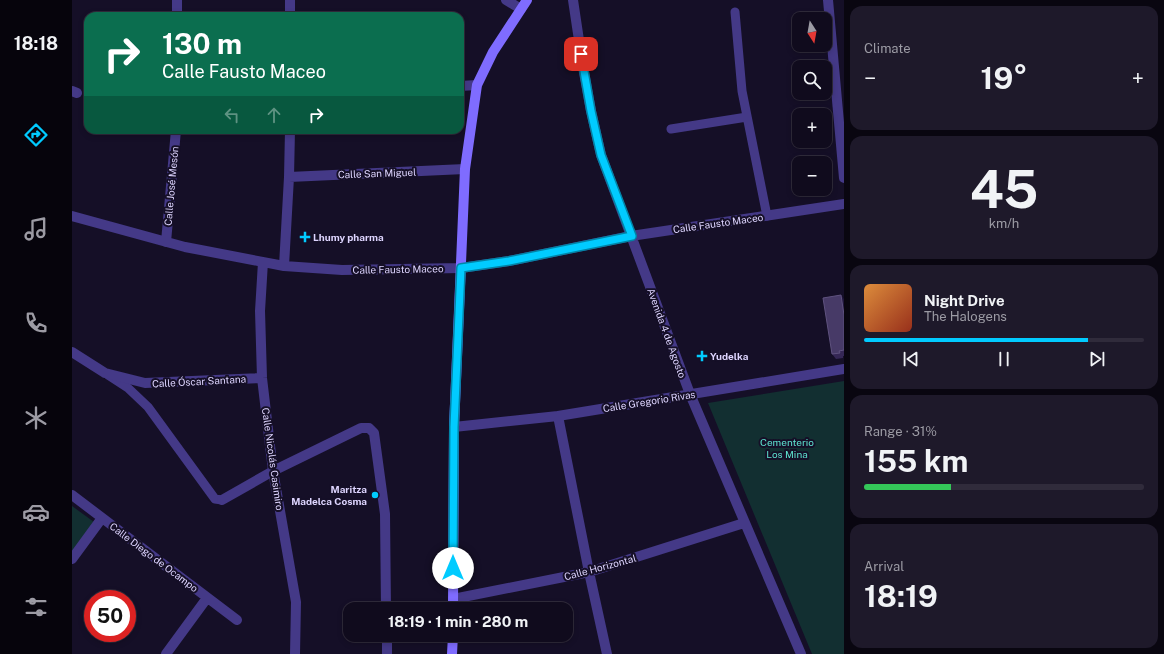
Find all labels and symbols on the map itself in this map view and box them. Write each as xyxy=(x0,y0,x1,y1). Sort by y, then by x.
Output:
north arrow xyxy=(792,12,832,52)
pin xyxy=(564,37,598,71)
street label: Calle José Mesón xyxy=(162,146,180,226)
street label: Calle San Miguel xyxy=(338,166,416,180)
street label: Calle Fausto Maceo xyxy=(672,211,764,235)
place label: Lhumy pharma xyxy=(313,231,384,243)
marker: Lhumy pharma xyxy=(300,232,310,242)
street label: Calle Fausto Maceo xyxy=(352,262,444,276)
street label: Avenida 4 de Agosto xyxy=(645,286,689,380)
place label: Yudelka xyxy=(710,350,749,362)
marker: Yudelka xyxy=(697,351,707,361)
street label: Calle Óscar Santana xyxy=(152,373,246,389)
street label: Calle Gregorio Rivas xyxy=(602,388,696,414)
street label: Calle Nicolás Casimiro xyxy=(260,407,286,511)
park label: Cementerio Los Mina xyxy=(760,436,814,460)
place label: Maritza Madelca Cosma xyxy=(291,483,367,507)
marker: Maritza Madelca Cosma xyxy=(370,490,380,500)
street label: Calle Diego de Ocampo xyxy=(107,520,201,594)
position arrow xyxy=(432,547,474,589)
street label: Calle Horizontal xyxy=(563,552,637,582)
speed limit sign: 50 xyxy=(84,590,136,642)

